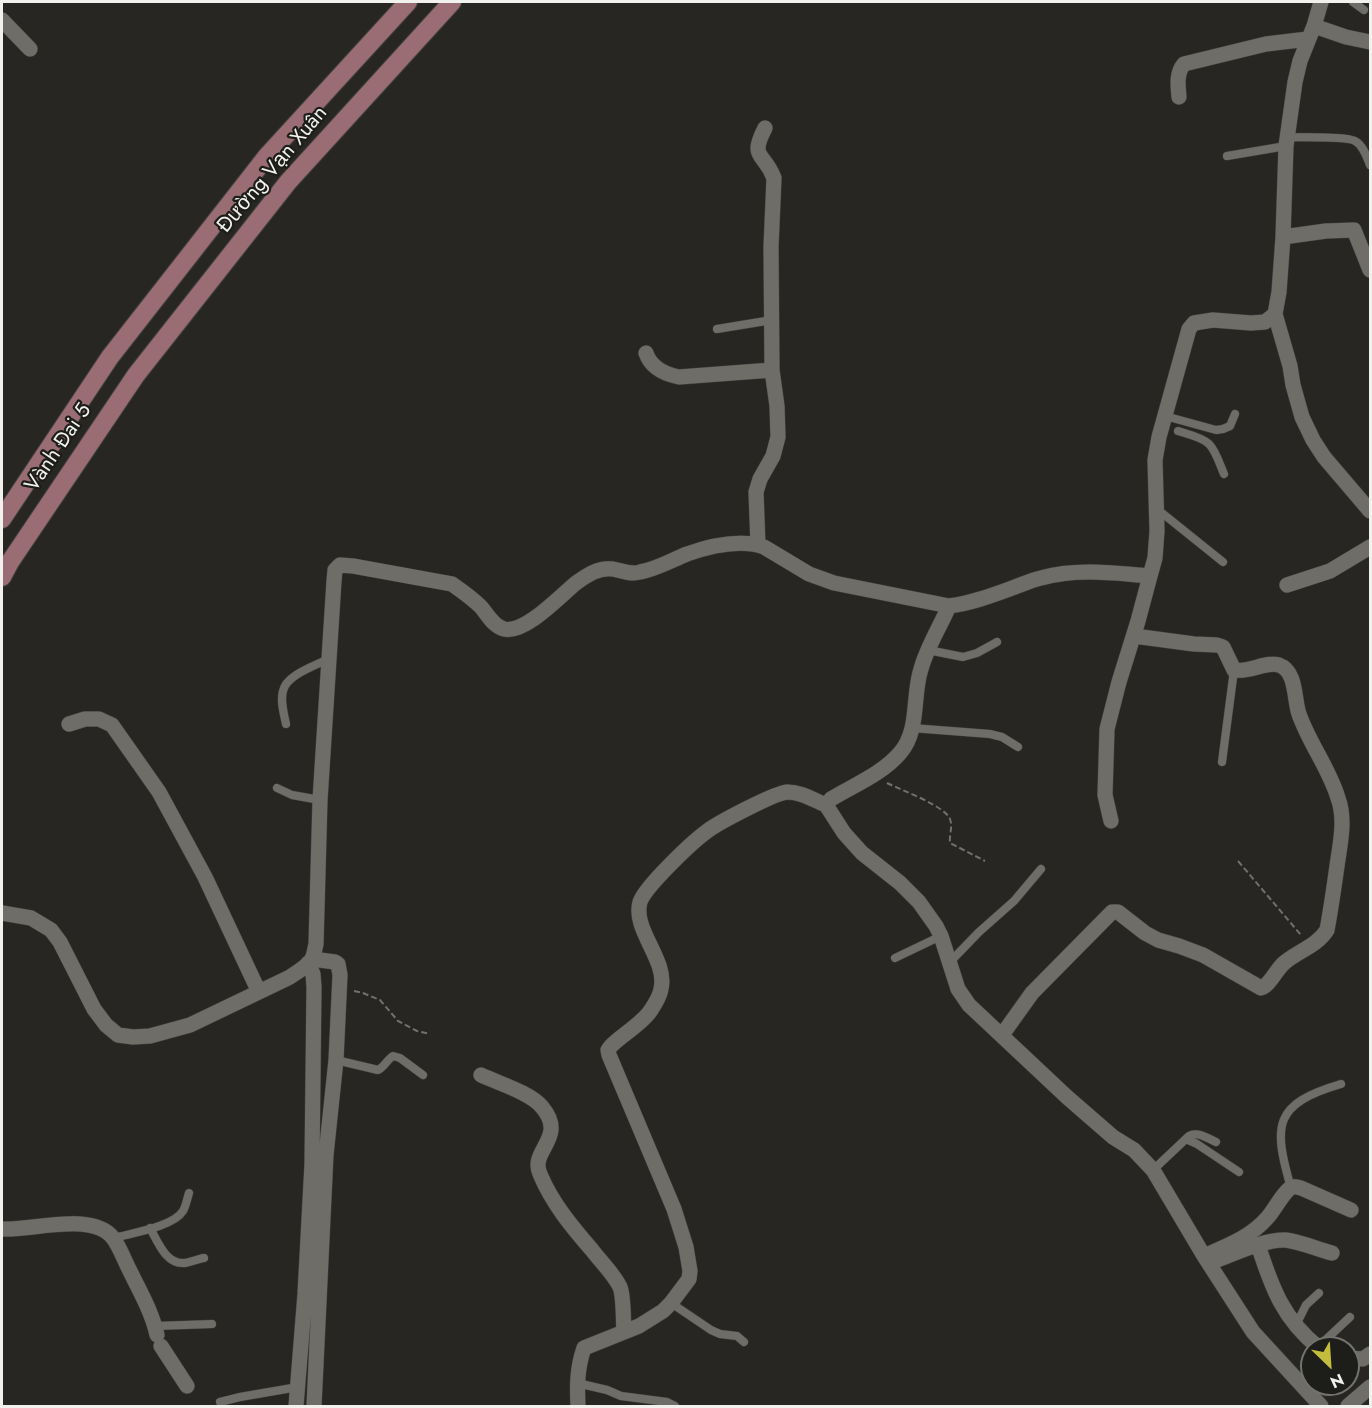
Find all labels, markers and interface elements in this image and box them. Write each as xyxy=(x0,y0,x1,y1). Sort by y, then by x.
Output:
street label: Đường Vạn Xuân xyxy=(213,102,333,238)
street label: Vành Đai 5 xyxy=(20,399,98,497)
north arrow xyxy=(1300,1336,1360,1396)
text: N xyxy=(1326,1368,1348,1394)

